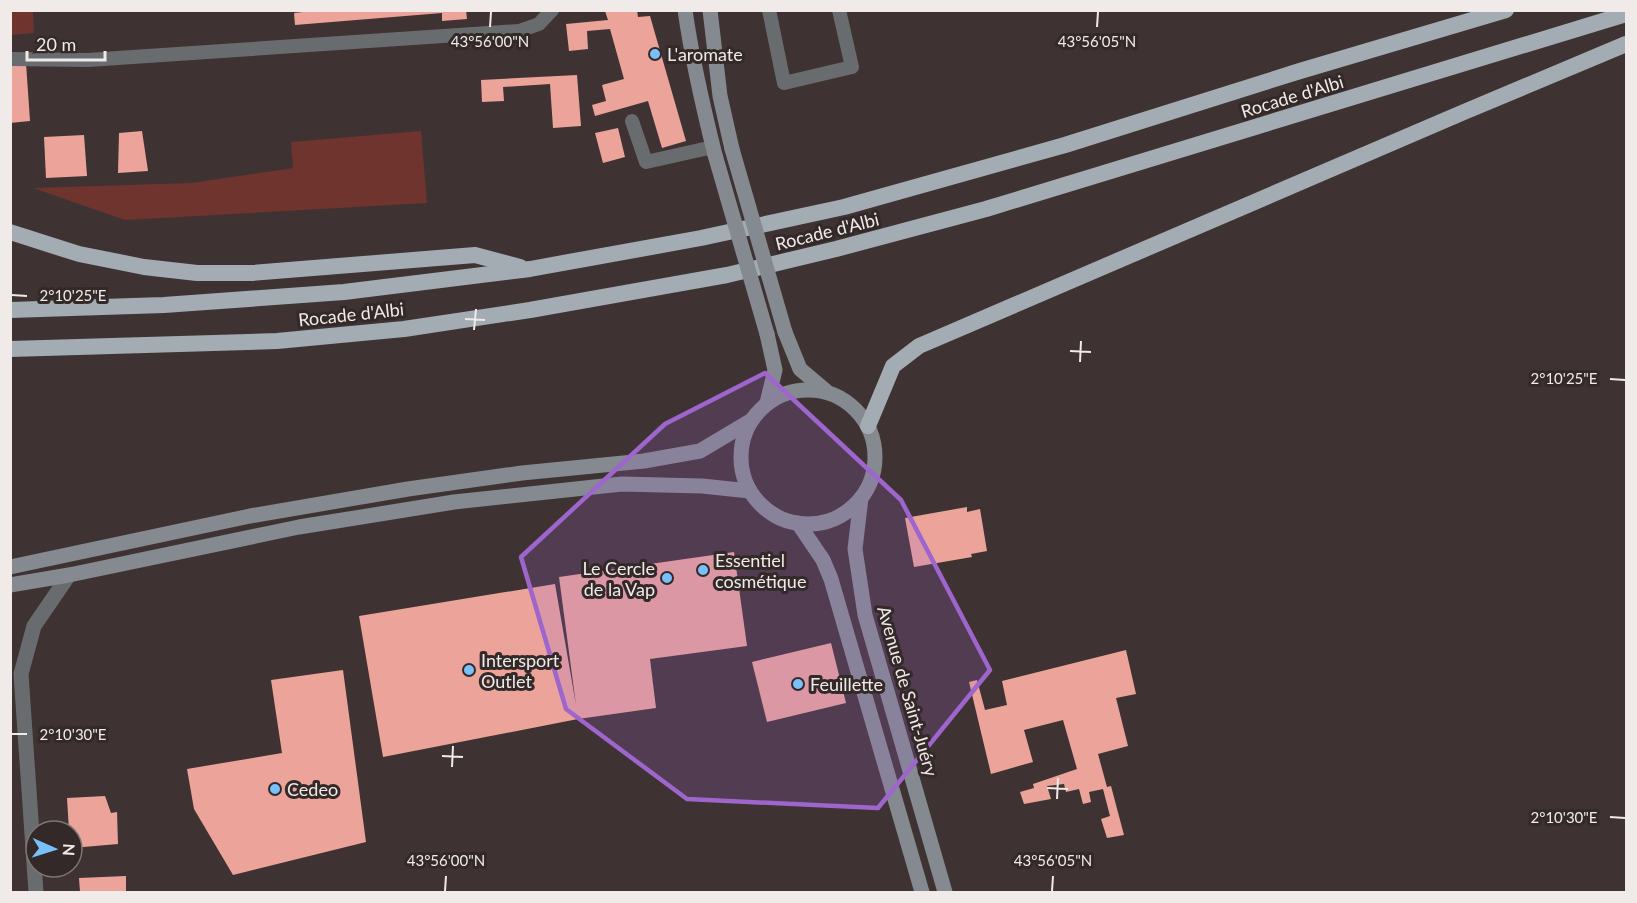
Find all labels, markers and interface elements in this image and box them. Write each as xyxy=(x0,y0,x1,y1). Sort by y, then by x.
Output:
scale bar xyxy=(27,24,105,62)
text: 43°56'00"N xyxy=(451,32,529,50)
text: 43°56'05"N xyxy=(1058,32,1136,50)
text: 20 m xyxy=(36,33,76,55)
place label: L'aromate xyxy=(667,43,743,65)
marker: L'aromate xyxy=(648,47,662,61)
street label: Rocade d'Albi xyxy=(1238,70,1346,122)
street label: Rocade d'Albi xyxy=(773,207,881,255)
text: 2°10'25"E xyxy=(40,286,107,304)
street label: Rocade d'Albi xyxy=(297,298,405,330)
text: 2°10'25"E xyxy=(1531,369,1598,387)
place label: Essentiel cosmétique xyxy=(715,549,806,592)
place label: Le Cercle de la Vap xyxy=(582,557,655,600)
marker: Essentiel cosmétique xyxy=(696,563,710,577)
marker: Le Cercle de la Vap xyxy=(660,571,674,585)
street label: Avenue de Saint-Juéry xyxy=(873,603,943,779)
place label: Intersport Outlet xyxy=(481,649,560,692)
marker: Intersport Outlet xyxy=(462,663,476,677)
place label: Feuillette xyxy=(810,673,883,695)
marker: Feuillette xyxy=(791,677,805,691)
text: 2°10'30"E xyxy=(40,725,107,743)
place label: Cedeo xyxy=(287,778,338,800)
marker: Cedeo xyxy=(268,782,282,796)
text: 2°10'30"E xyxy=(1531,808,1598,826)
north arrow xyxy=(24,819,84,879)
text: N xyxy=(60,843,79,856)
text: 43°56'00"N xyxy=(407,851,485,869)
text: 43°56'05"N xyxy=(1014,851,1092,869)

